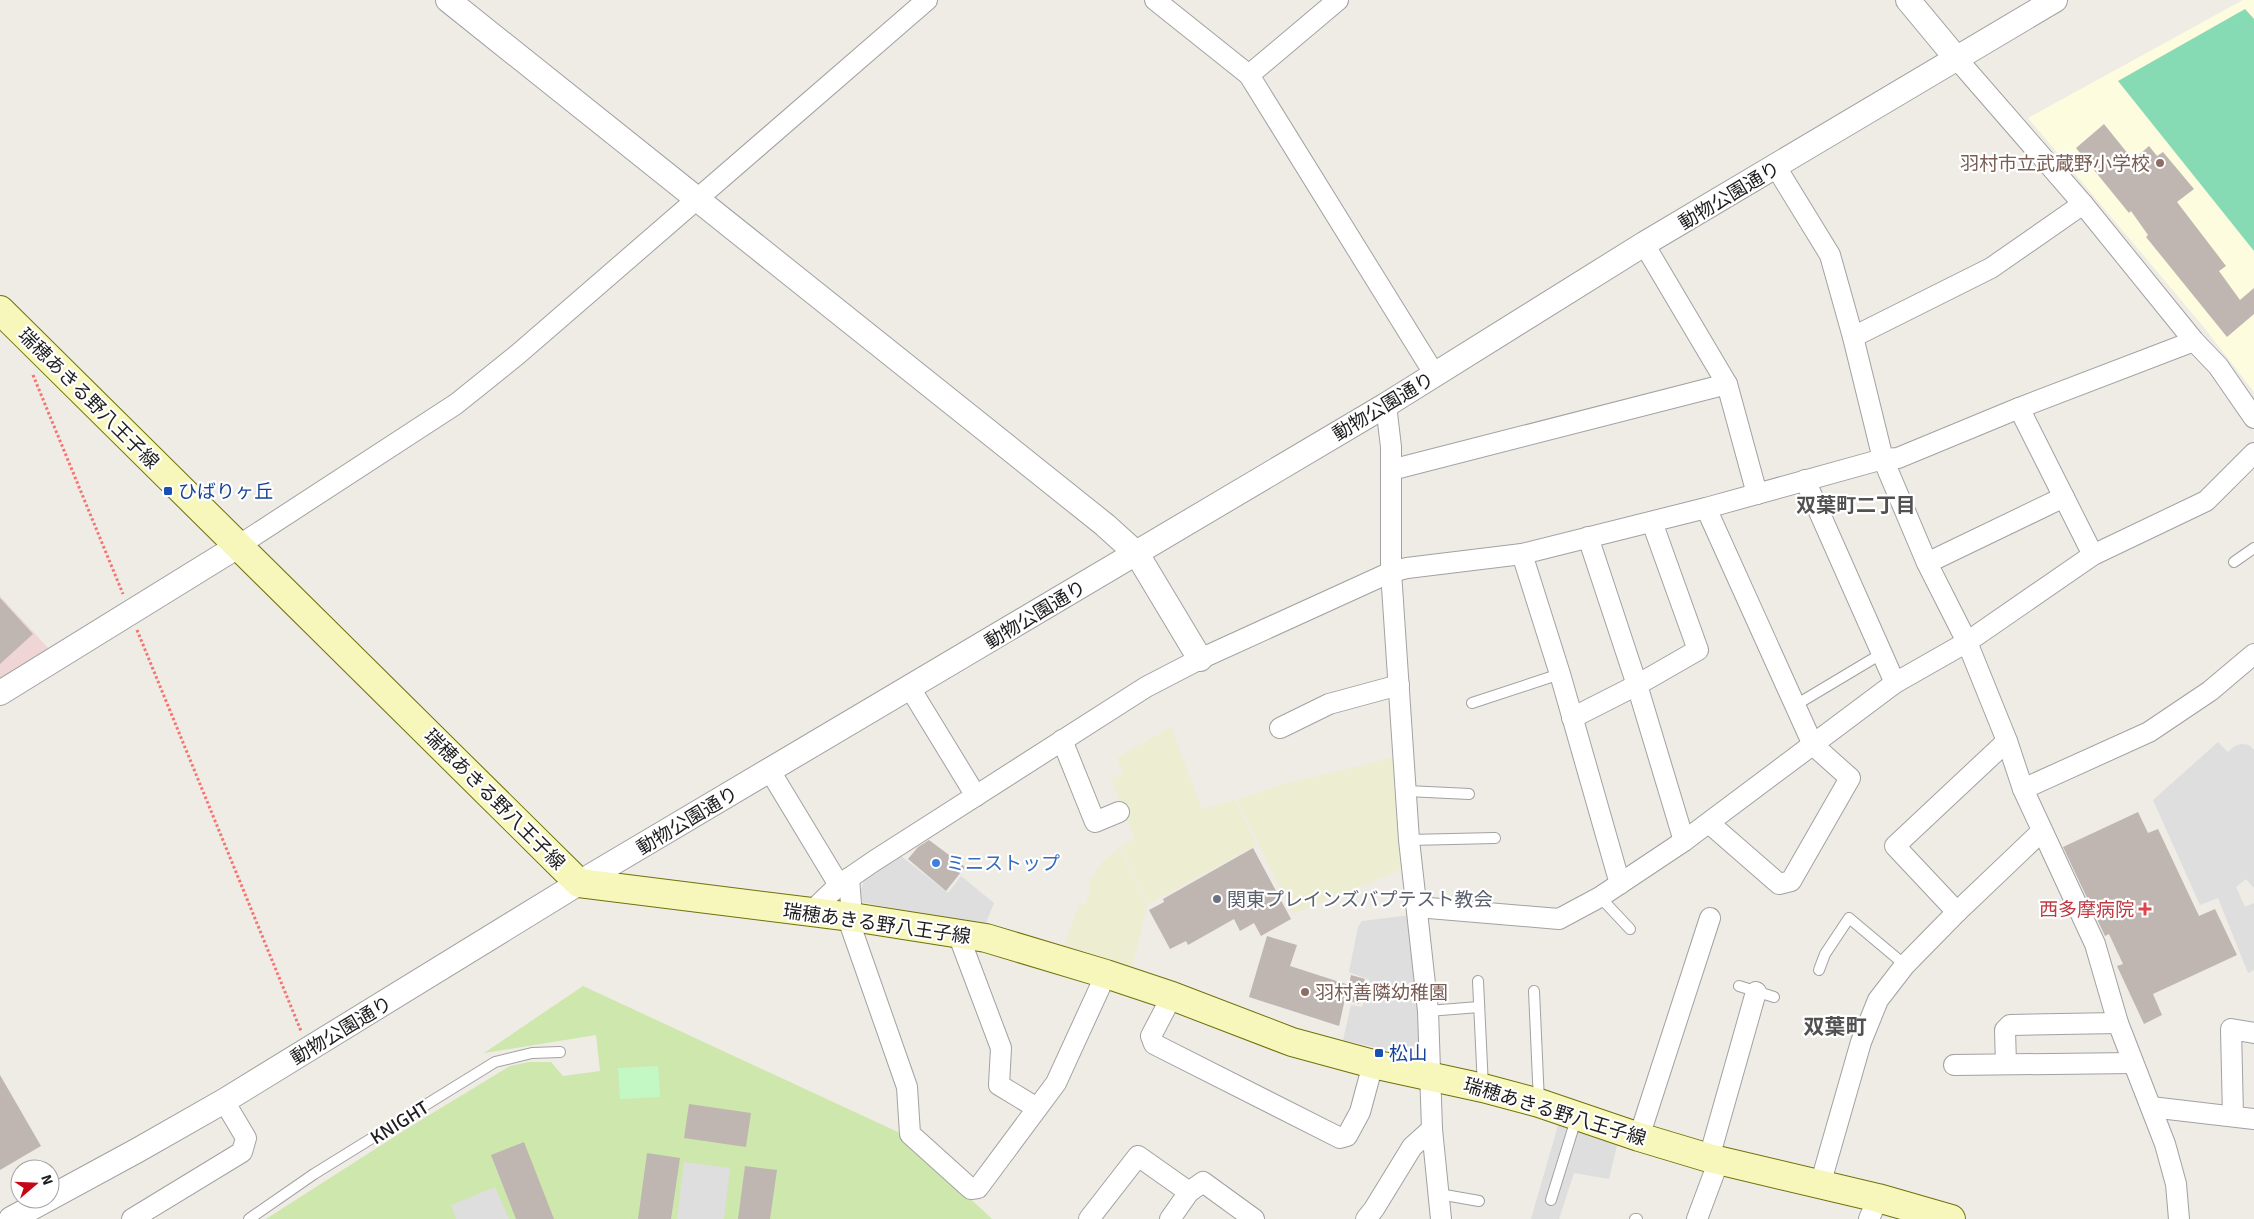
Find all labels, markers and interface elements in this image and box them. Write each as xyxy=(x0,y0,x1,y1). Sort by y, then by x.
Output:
place label: 羽村市立武蔵野小学校 xyxy=(1960,152,2150,176)
street label: 動物公園通り xyxy=(1674,156,1785,236)
marker: 羽村市立武蔵野小学校 xyxy=(2154,157,2166,169)
street label: 瑞穂あきる野八王子線 xyxy=(13,323,164,474)
street label: 動物公園通り xyxy=(1328,367,1439,447)
place label: ひばりヶ丘 xyxy=(178,480,273,504)
marker: ひばりヶ丘 xyxy=(162,485,174,497)
district label: 双葉町二丁目 xyxy=(1796,493,1916,518)
street label: 動物公園通り xyxy=(980,575,1091,655)
street label: 瑞穂あきる野八王子線 xyxy=(419,724,570,875)
street label: 動物公園通り xyxy=(632,781,743,861)
place label: ミニストップ xyxy=(946,852,1060,876)
marker: ミニストップ xyxy=(930,857,942,869)
place label: 関東プレインズバプテスト教会 xyxy=(1227,888,1493,912)
marker: 関東プレインズバプテスト教会 xyxy=(1211,893,1223,905)
place label: 西多摩病院 xyxy=(2039,898,2134,922)
street label: 瑞穂あきる野八王子線 xyxy=(781,899,972,949)
marker: 西多摩病院 xyxy=(2138,902,2152,916)
place label: 羽村善隣幼稚園 xyxy=(1315,981,1448,1005)
marker: 羽村善隣幼稚園 xyxy=(1299,986,1311,998)
street label: 動物公園通り xyxy=(286,991,397,1071)
district label: 双葉町 xyxy=(1804,1014,1867,1040)
place label: 松山 xyxy=(1389,1042,1427,1066)
marker: 松山 xyxy=(1373,1047,1385,1059)
street label: 瑞穂あきる野八王子線 xyxy=(1461,1073,1649,1151)
street label: KNIGHT xyxy=(366,1095,434,1150)
north arrow xyxy=(10,1159,60,1209)
text: N xyxy=(37,1173,56,1187)

